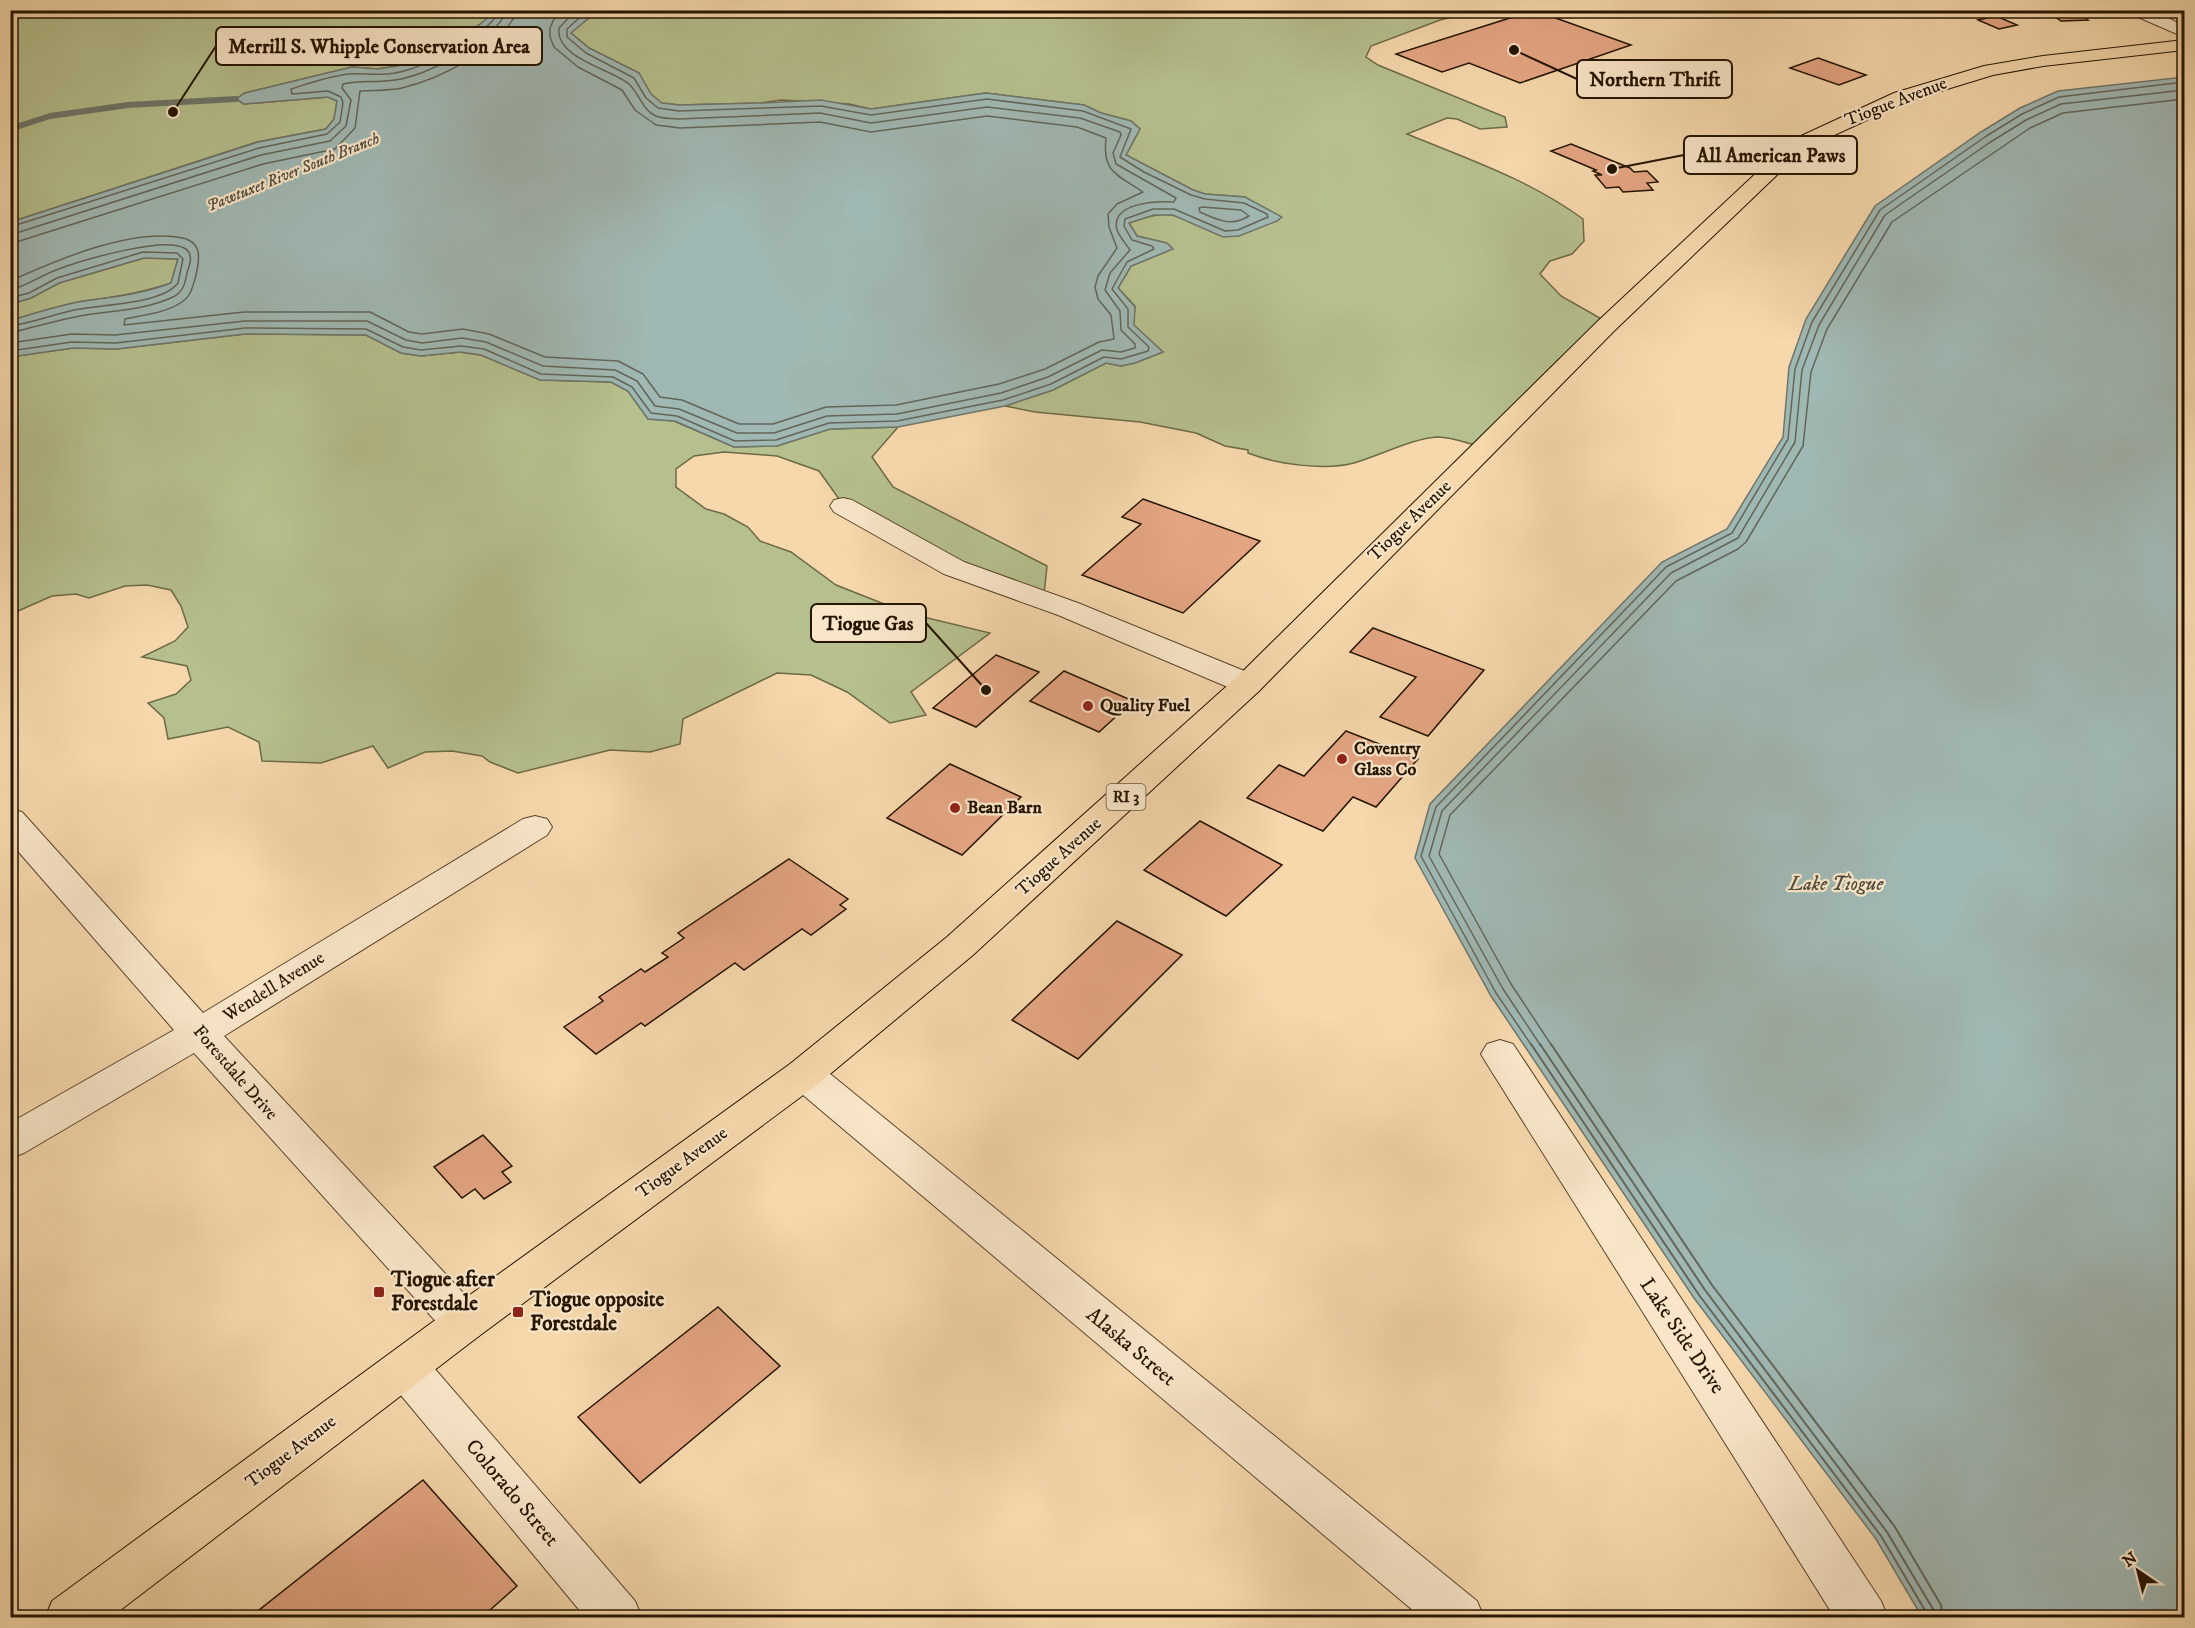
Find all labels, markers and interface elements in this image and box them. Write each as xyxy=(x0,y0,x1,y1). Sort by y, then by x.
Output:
callout: Merrill S. Whipple Conservation Area xyxy=(216,27,542,65)
text: Merrill S. Whipple Conservation Area xyxy=(228,35,530,60)
callout: Northern Thrift xyxy=(1577,60,1732,98)
text: Northern Thrift xyxy=(1589,68,1721,93)
street label: Tiogue Avenue xyxy=(1842,72,1950,132)
water label: Pawtuxet River South Branch xyxy=(204,128,382,216)
callout: All American Paws xyxy=(1684,136,1857,174)
text: All American Paws xyxy=(1696,144,1846,169)
street label: Tiogue Avenue xyxy=(1364,476,1456,566)
callout: Tiogue Gas xyxy=(811,604,926,642)
text: Tiogue Gas xyxy=(821,612,914,637)
place label: Quality Fuel xyxy=(1100,695,1191,717)
marker: Quality Fuel xyxy=(1081,699,1095,713)
place label: Coventry Glass Co xyxy=(1354,738,1421,781)
marker: Coventry Glass Co xyxy=(1335,752,1349,766)
road number: RI 3 xyxy=(1106,784,1146,810)
place label: Bean Barn xyxy=(967,797,1042,819)
marker: Bean Barn xyxy=(948,801,962,815)
street label: Tiogue Avenue xyxy=(1012,813,1106,901)
water label: Lake Tiogue xyxy=(1788,872,1884,897)
street label: Wendell Avenue xyxy=(218,947,329,1027)
street label: Forestdale Drive xyxy=(188,1021,282,1125)
street label: Tiogue Avenue xyxy=(632,1122,732,1204)
place label: Tiogue after Forestdale xyxy=(390,1267,496,1317)
street label: Lake Side Drive xyxy=(1634,1273,1731,1399)
marker: Tiogue after Forestdale xyxy=(372,1285,386,1299)
place label: Tiogue opposite Forestdale xyxy=(529,1287,665,1337)
street label: Alaska Street xyxy=(1081,1302,1181,1392)
marker: Tiogue opposite Forestdale xyxy=(511,1305,525,1319)
street label: Tiogue Avenue xyxy=(241,1411,341,1493)
street label: Colorado Street xyxy=(460,1434,565,1552)
north arrow xyxy=(2108,1541,2168,1601)
text: N xyxy=(2119,1548,2141,1571)

